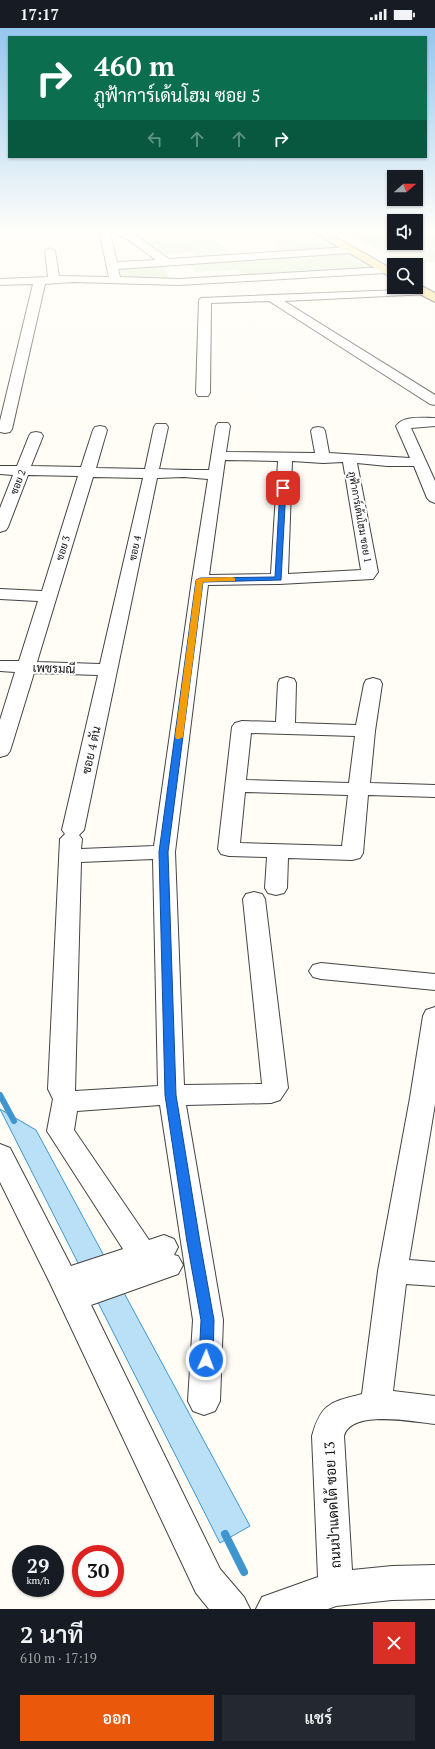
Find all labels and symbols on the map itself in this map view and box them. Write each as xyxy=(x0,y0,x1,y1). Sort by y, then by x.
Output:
north arrow xyxy=(387,170,423,206)
street label: ซอย 2 xyxy=(7,468,29,496)
street label: ภูฟ้าการ์เด้นโฮม ซอย 1 xyxy=(345,470,375,564)
pin xyxy=(266,471,300,505)
street label: ซอย 3 xyxy=(53,534,73,562)
street label: ซอย 4 xyxy=(126,534,144,562)
street label: เพชรมณี xyxy=(32,660,76,676)
street label: ซอย 4 ตัน xyxy=(78,724,104,775)
position arrow xyxy=(185,1339,227,1381)
street label: ถนนป่าแดดใต้ ซอย 13 xyxy=(319,1441,345,1569)
speed limit sign: 30 xyxy=(72,1545,124,1597)

